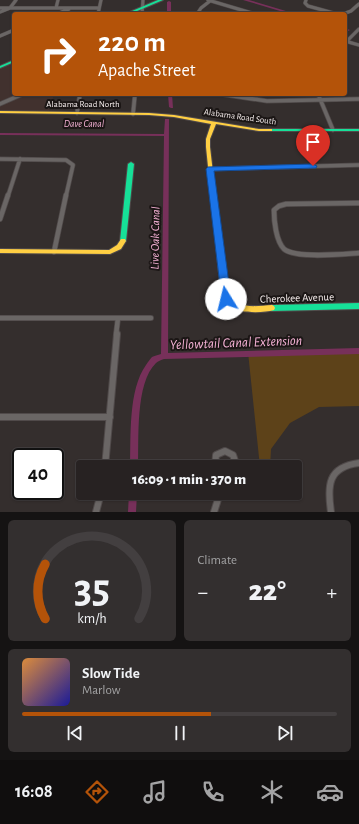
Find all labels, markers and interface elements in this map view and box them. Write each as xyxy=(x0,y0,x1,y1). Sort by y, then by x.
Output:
icon: right xyxy=(32,28,84,80)
text: 220 m xyxy=(98,29,166,57)
text: Apache Street xyxy=(98,62,195,80)
street label: Alabama Road North xyxy=(46,100,120,109)
street label: Alabama Road South xyxy=(203,107,277,127)
water label: Dave Canal xyxy=(64,119,105,129)
pin xyxy=(296,125,330,166)
icon: arrive xyxy=(302,131,324,153)
water label: Live Oak Canal xyxy=(148,206,162,270)
position arrow xyxy=(205,278,247,320)
street label: Cherokee Avenue xyxy=(260,291,334,305)
water label: Yellowtail Canal Extension xyxy=(170,334,302,352)
speed limit sign: 40 xyxy=(12,448,64,500)
text: 16:09 · 1 min · 370 m xyxy=(132,472,246,487)
text: Climate xyxy=(198,554,237,567)
text: 35 xyxy=(74,568,110,609)
text: 22° xyxy=(249,576,286,606)
text: − xyxy=(198,581,208,603)
text: + xyxy=(326,581,337,603)
text: km/h xyxy=(77,611,106,625)
text: Slow Tide xyxy=(82,666,140,681)
text: Marlow xyxy=(82,684,120,697)
icon: previous xyxy=(64,722,86,744)
icon: pause xyxy=(169,722,191,744)
icon: next xyxy=(274,722,296,744)
icon: directions xyxy=(83,778,111,806)
icon: music xyxy=(141,778,169,806)
icon: phone xyxy=(199,778,227,806)
icon: climate xyxy=(258,778,286,806)
icon: car xyxy=(316,778,344,806)
text: 16:08 xyxy=(15,783,53,801)

